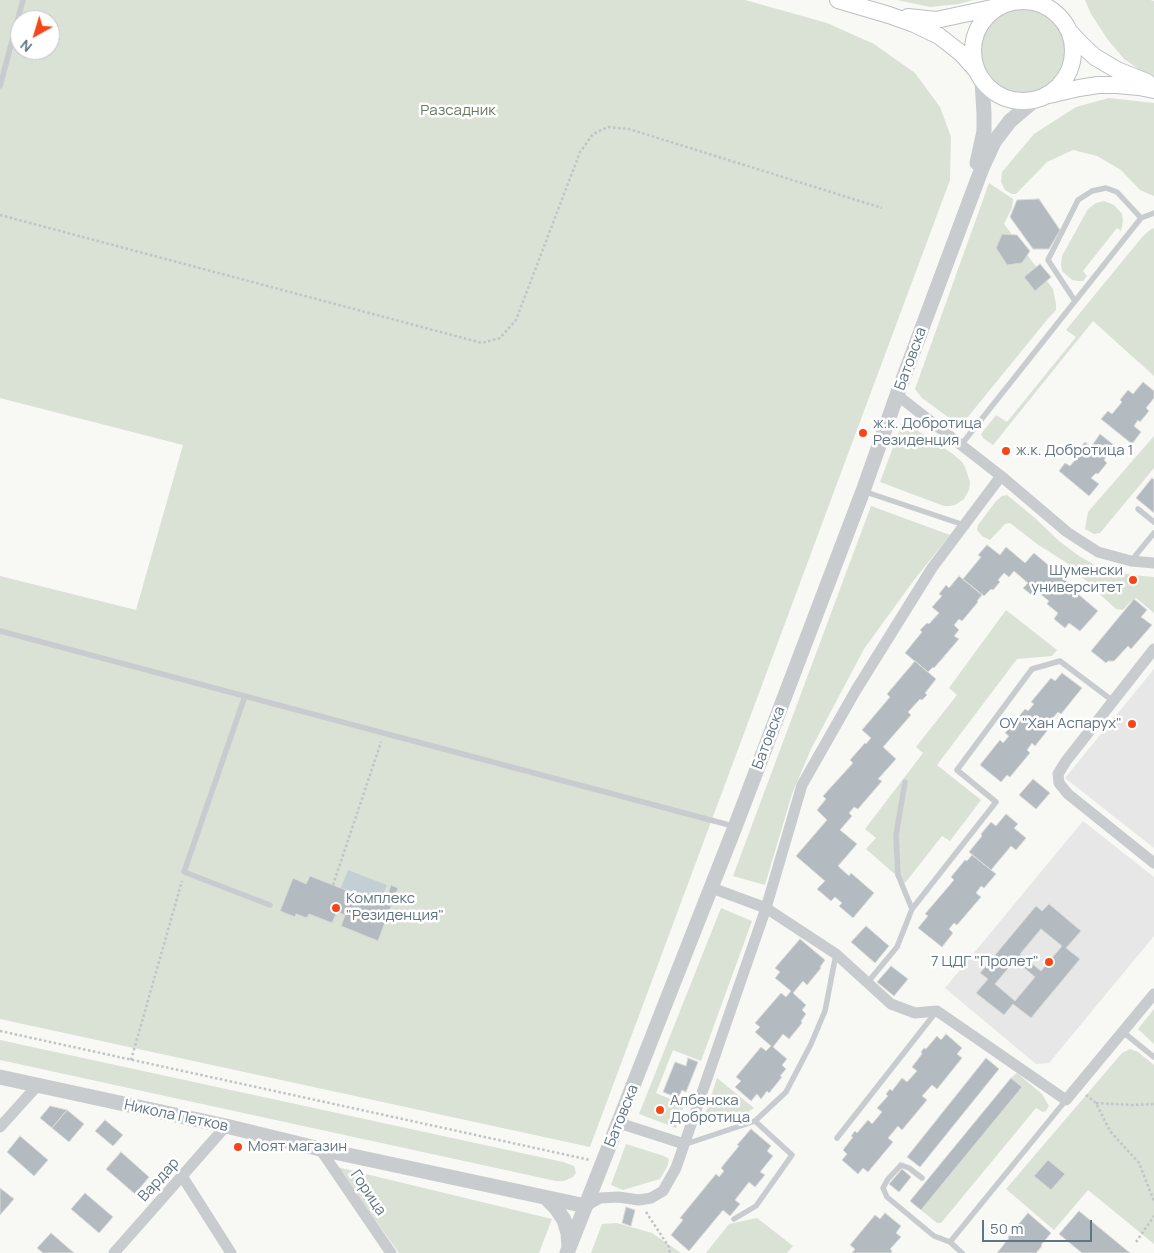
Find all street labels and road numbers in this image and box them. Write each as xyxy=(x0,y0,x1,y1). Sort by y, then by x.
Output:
street label: Батовска xyxy=(891,325,931,393)
street label: Батовска xyxy=(749,704,789,772)
street label: Батовска xyxy=(601,1082,643,1150)
street label: Никола Петков xyxy=(122,1096,230,1136)
street label: Вардар xyxy=(135,1154,183,1206)
street label: Горица xyxy=(346,1167,390,1219)

